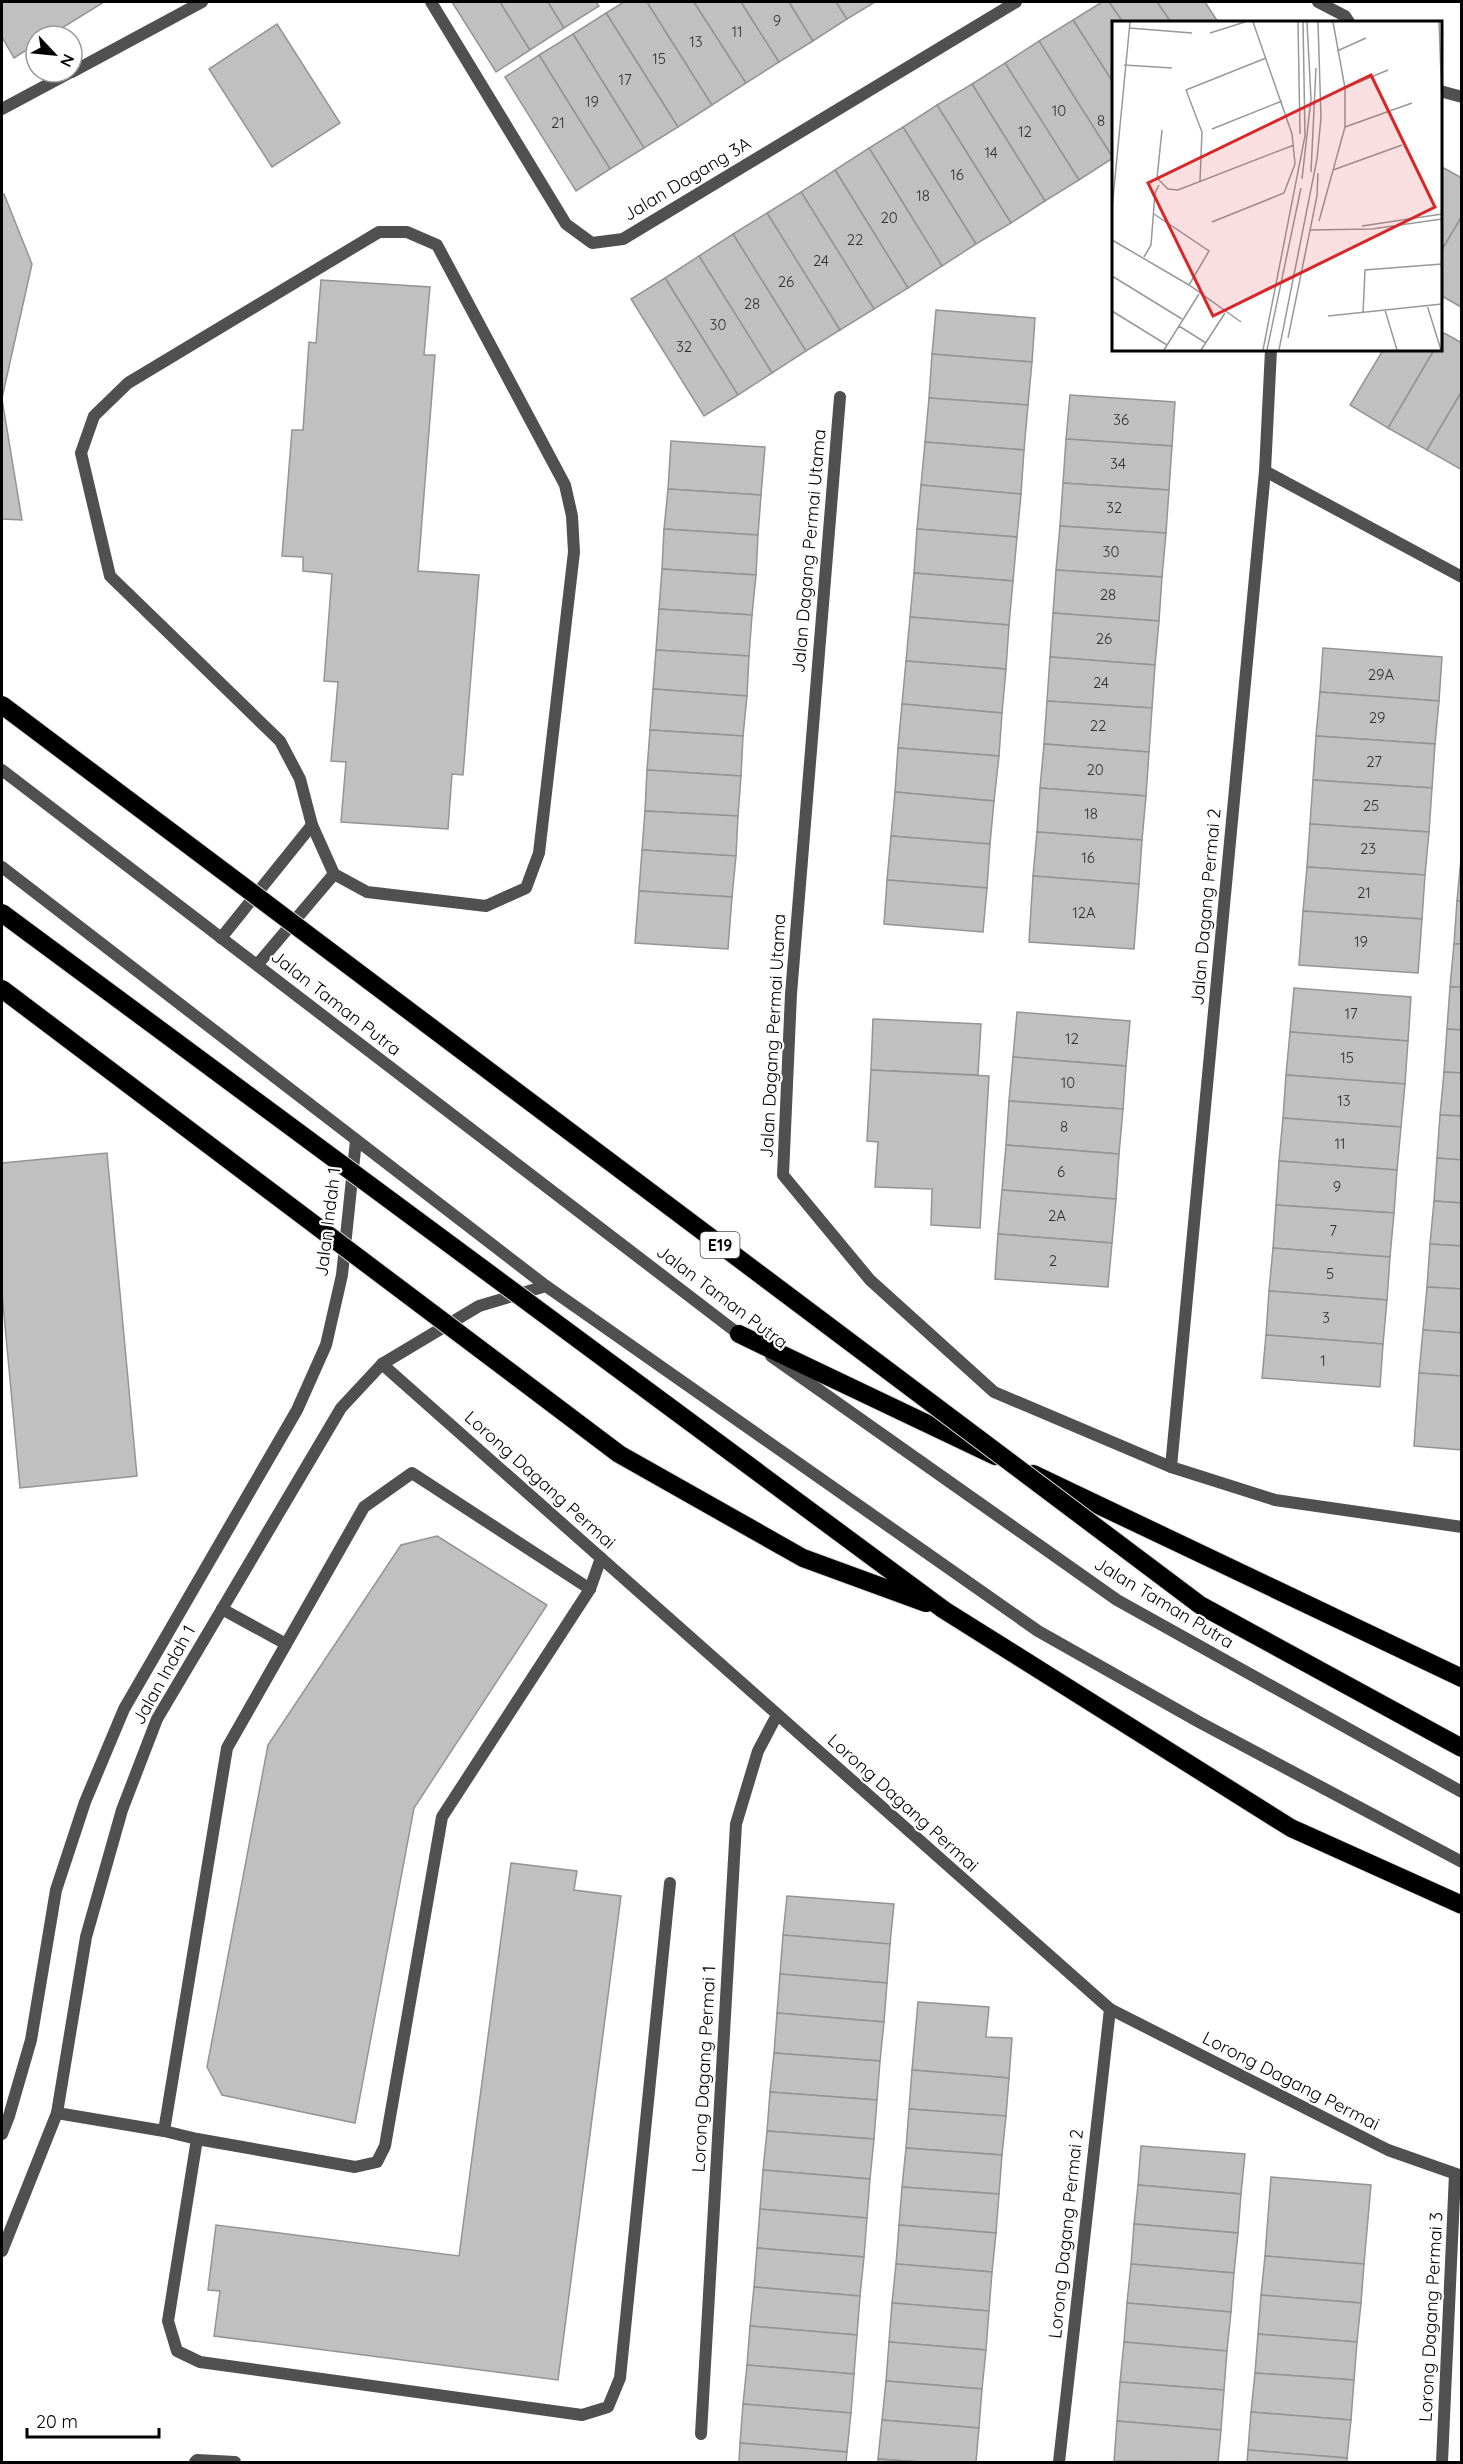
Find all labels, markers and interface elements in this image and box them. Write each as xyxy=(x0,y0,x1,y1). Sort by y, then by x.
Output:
house number: 9 xyxy=(773,11,781,30)
inset map xyxy=(1112,21,1442,351)
house number: 11 xyxy=(731,22,743,41)
north arrow xyxy=(24,24,84,84)
house number: 13 xyxy=(689,32,703,51)
house number: 15 xyxy=(652,49,666,68)
text: N xyxy=(56,51,79,70)
house number: 17 xyxy=(618,70,632,89)
house number: 19 xyxy=(585,92,599,111)
house number: 10 xyxy=(1052,101,1066,120)
house number: 8 xyxy=(1097,111,1105,130)
house number: 21 xyxy=(551,113,565,132)
house number: 12 xyxy=(1018,122,1032,141)
street label: Jalan Dagang 3A xyxy=(619,131,755,226)
house number: 14 xyxy=(984,143,998,162)
house number: 16 xyxy=(950,165,964,184)
house number: 18 xyxy=(916,186,930,205)
house number: 20 xyxy=(880,208,898,227)
house number: 22 xyxy=(847,230,863,249)
house number: 24 xyxy=(813,251,829,270)
house number: 26 xyxy=(778,272,794,291)
house number: 28 xyxy=(744,294,760,313)
house number: 30 xyxy=(710,315,726,334)
house number: 32 xyxy=(676,337,692,356)
house number: 36 xyxy=(1113,410,1129,429)
street label: Jalan Dagang Permai Utama xyxy=(786,428,831,674)
house number: 34 xyxy=(1110,454,1126,473)
house number: 32 xyxy=(1106,498,1122,517)
house number: 30 xyxy=(1103,542,1119,561)
house number: 28 xyxy=(1100,585,1116,604)
house number: 26 xyxy=(1096,629,1112,648)
house number: 29A xyxy=(1368,665,1394,684)
house number: 24 xyxy=(1093,673,1109,692)
house number: 29 xyxy=(1369,708,1385,727)
house number: 22 xyxy=(1090,716,1106,735)
house number: 27 xyxy=(1366,752,1382,771)
house number: 20 xyxy=(1086,760,1104,779)
house number: 25 xyxy=(1363,796,1379,815)
house number: 18 xyxy=(1084,804,1098,823)
street label: Jalan Dagang Permai 2 xyxy=(1185,807,1226,1006)
house number: 23 xyxy=(1360,839,1376,858)
house number: 16 xyxy=(1081,848,1095,867)
house number: 21 xyxy=(1357,883,1371,902)
house number: 12A xyxy=(1072,903,1096,922)
street label: Jalan Dagang Permai Utama xyxy=(755,913,790,1159)
house number: 19 xyxy=(1354,932,1368,951)
street label: Jalan Taman Putra xyxy=(267,945,406,1061)
house number: 17 xyxy=(1344,1004,1358,1023)
house number: 12 xyxy=(1065,1029,1079,1048)
house number: 15 xyxy=(1340,1048,1354,1067)
house number: 10 xyxy=(1061,1073,1075,1092)
house number: 13 xyxy=(1337,1091,1351,1110)
house number: 8 xyxy=(1060,1117,1068,1136)
house number: 11 xyxy=(1334,1134,1346,1153)
house number: 6 xyxy=(1057,1162,1065,1181)
street label: Jalan Indah 1 xyxy=(309,1166,346,1278)
house number: 9 xyxy=(1333,1177,1341,1196)
house number: 2A xyxy=(1048,1206,1066,1225)
house number: 7 xyxy=(1329,1221,1337,1240)
road number: E19 xyxy=(700,1232,740,1258)
street label: Jalan Taman Putra xyxy=(652,1240,793,1354)
house number: 2 xyxy=(1049,1251,1057,1270)
house number: 5 xyxy=(1326,1264,1334,1283)
house number: 3 xyxy=(1322,1308,1330,1327)
house number: 1 xyxy=(1320,1351,1326,1370)
street label: Lorong Dagang Permai xyxy=(460,1406,621,1554)
street label: Jalan Taman Putra xyxy=(1090,1552,1238,1653)
street label: Jalan Indah 1 xyxy=(127,1621,200,1728)
street label: Lorong Dagang Permai xyxy=(823,1729,984,1877)
street label: Lorong Dagang Permai 1 xyxy=(687,1965,720,2173)
street label: Lorong Dagang Permai xyxy=(1199,2026,1384,2135)
street label: Lorong Dagang Permai 2 xyxy=(1043,2128,1088,2340)
street label: Lorong Dagang Permai 3 xyxy=(1414,2212,1447,2422)
scale bar xyxy=(27,2401,159,2439)
text: 20 m xyxy=(36,2410,78,2433)

